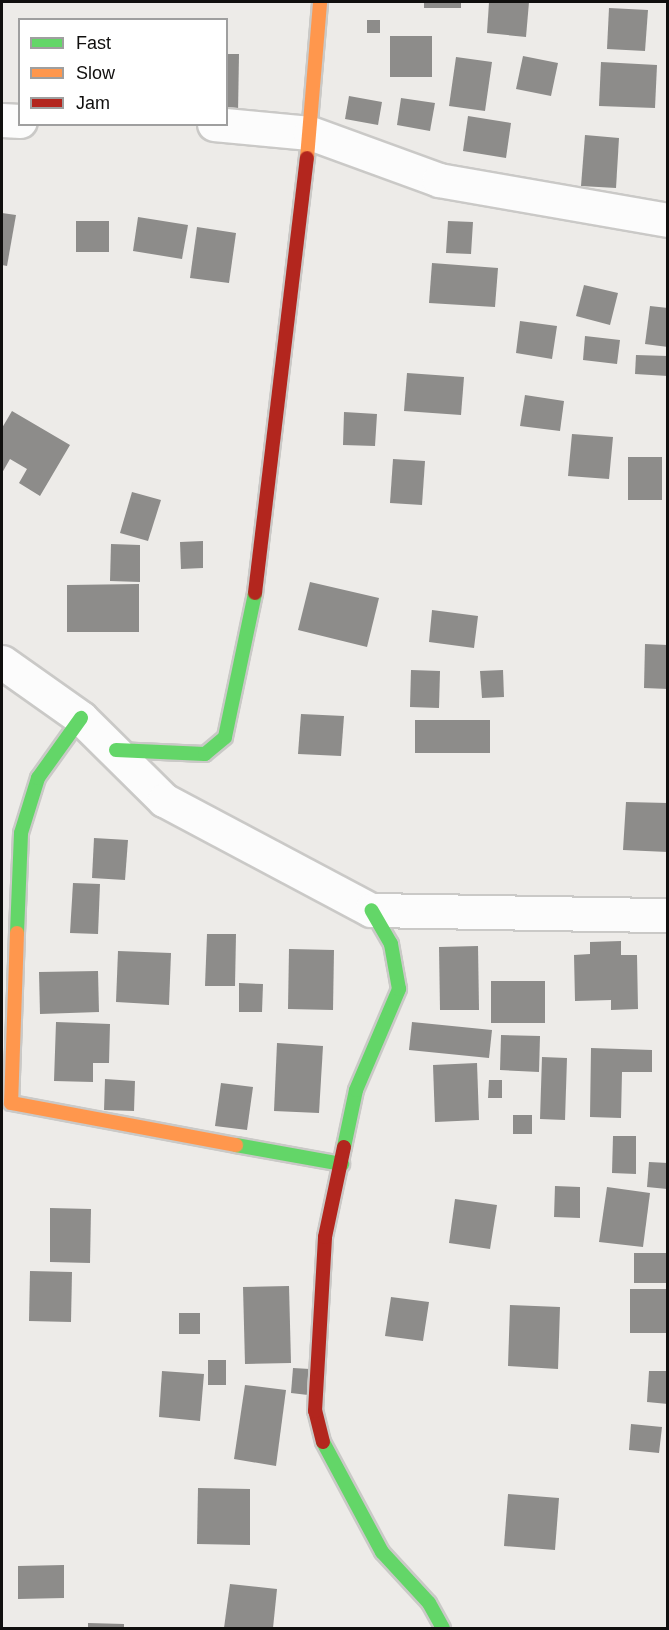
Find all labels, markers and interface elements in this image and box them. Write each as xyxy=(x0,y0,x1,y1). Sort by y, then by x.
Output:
legend xyxy=(18,18,228,126)
text: Fast xyxy=(76,33,111,53)
text: Slow xyxy=(76,63,115,83)
text: Jam xyxy=(76,93,110,113)

